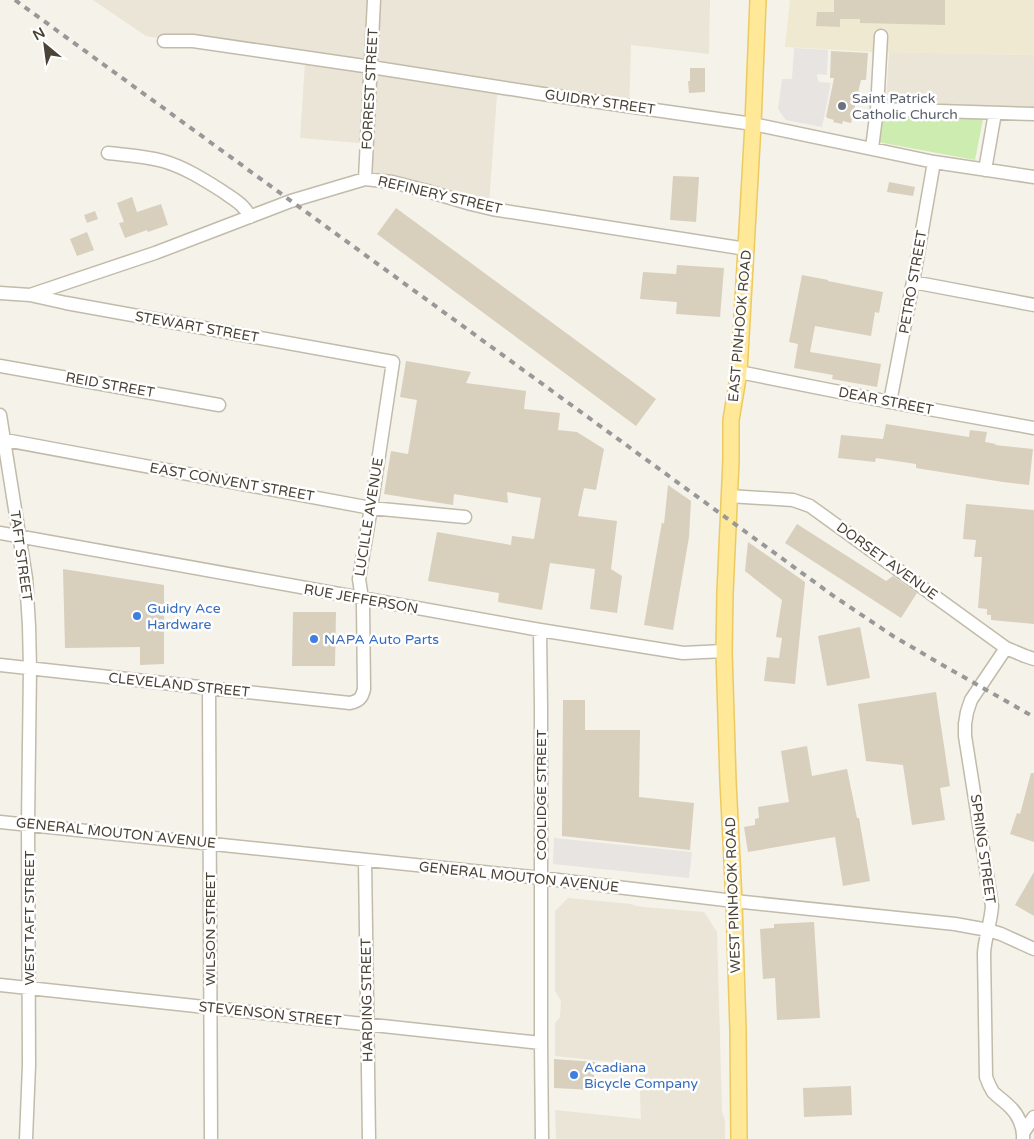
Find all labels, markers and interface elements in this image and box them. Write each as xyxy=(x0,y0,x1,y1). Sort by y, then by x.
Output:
north arrow xyxy=(20,20,70,70)
text: N xyxy=(30,24,48,44)
street label: FORREST STREET xyxy=(358,27,382,150)
street label: GUIDRY STREET xyxy=(544,86,657,118)
place label: Saint Patrick Catholic Church xyxy=(852,90,958,123)
marker: Saint Patrick Catholic Church xyxy=(836,100,848,112)
street label: REFINERY STREET xyxy=(376,172,504,218)
street label: PETRO STREET xyxy=(896,228,931,335)
street label: EAST PINHOOK ROAD xyxy=(725,249,755,403)
street label: STEWART STREET xyxy=(134,308,261,346)
street label: REID STREET xyxy=(64,369,156,401)
street label: DEAR STREET xyxy=(837,383,935,419)
street label: LUCILLE AVENUE xyxy=(351,456,387,578)
street label: EAST CONVENT STREET xyxy=(148,459,316,505)
street label: TAFT STREET xyxy=(6,509,36,603)
street label: DORSET AVENUE xyxy=(833,519,941,603)
street label: RUE JEFFERSON xyxy=(303,581,419,617)
place label: Guidry Ace Hardware xyxy=(147,600,221,633)
marker: Guidry Ace Hardware xyxy=(131,610,143,622)
place label: NAPA Auto Parts xyxy=(324,631,439,648)
marker: NAPA Auto Parts xyxy=(308,633,320,645)
street label: CLEVELAND STREET xyxy=(108,669,251,701)
street label: COOLIDGE STREET xyxy=(533,729,550,860)
street label: SPRING STREET xyxy=(967,793,999,905)
street label: GENERAL MOUTON AVENUE xyxy=(15,814,217,852)
street label: WEST PINHOOK ROAD xyxy=(722,817,744,973)
street label: WEST TAFT STREET xyxy=(21,850,38,986)
street label: GENERAL MOUTON AVENUE xyxy=(418,858,620,896)
street label: WILSON STREET xyxy=(202,871,219,986)
street label: HARDING STREET xyxy=(357,937,377,1062)
street label: STEVENSON STREET xyxy=(198,998,343,1030)
place label: Acadiana Bicycle Company xyxy=(584,1059,698,1092)
marker: Acadiana Bicycle Company xyxy=(568,1069,580,1081)

